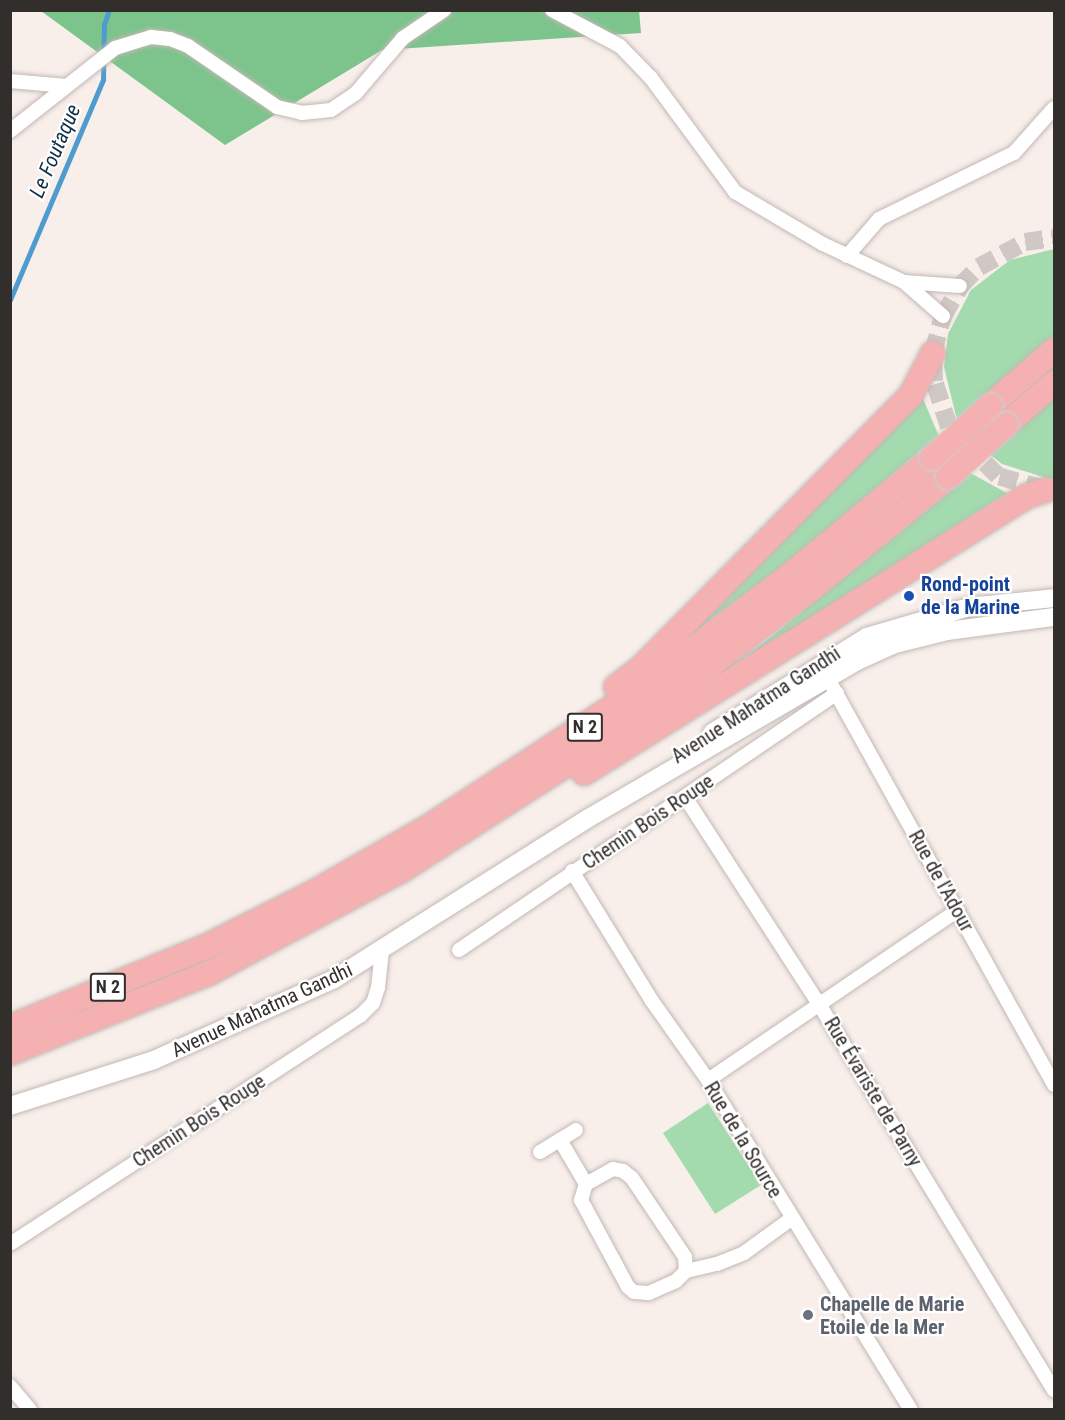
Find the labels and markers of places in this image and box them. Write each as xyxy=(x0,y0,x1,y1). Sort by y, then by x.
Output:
place label: Rond-point de la Marine xyxy=(921,572,1020,619)
marker: Rond-point de la Marine xyxy=(902,589,916,603)
place label: Chapelle de Marie Etoile de la Mer xyxy=(820,1292,964,1339)
marker: Chapelle de Marie Etoile de la Mer xyxy=(801,1308,815,1322)

